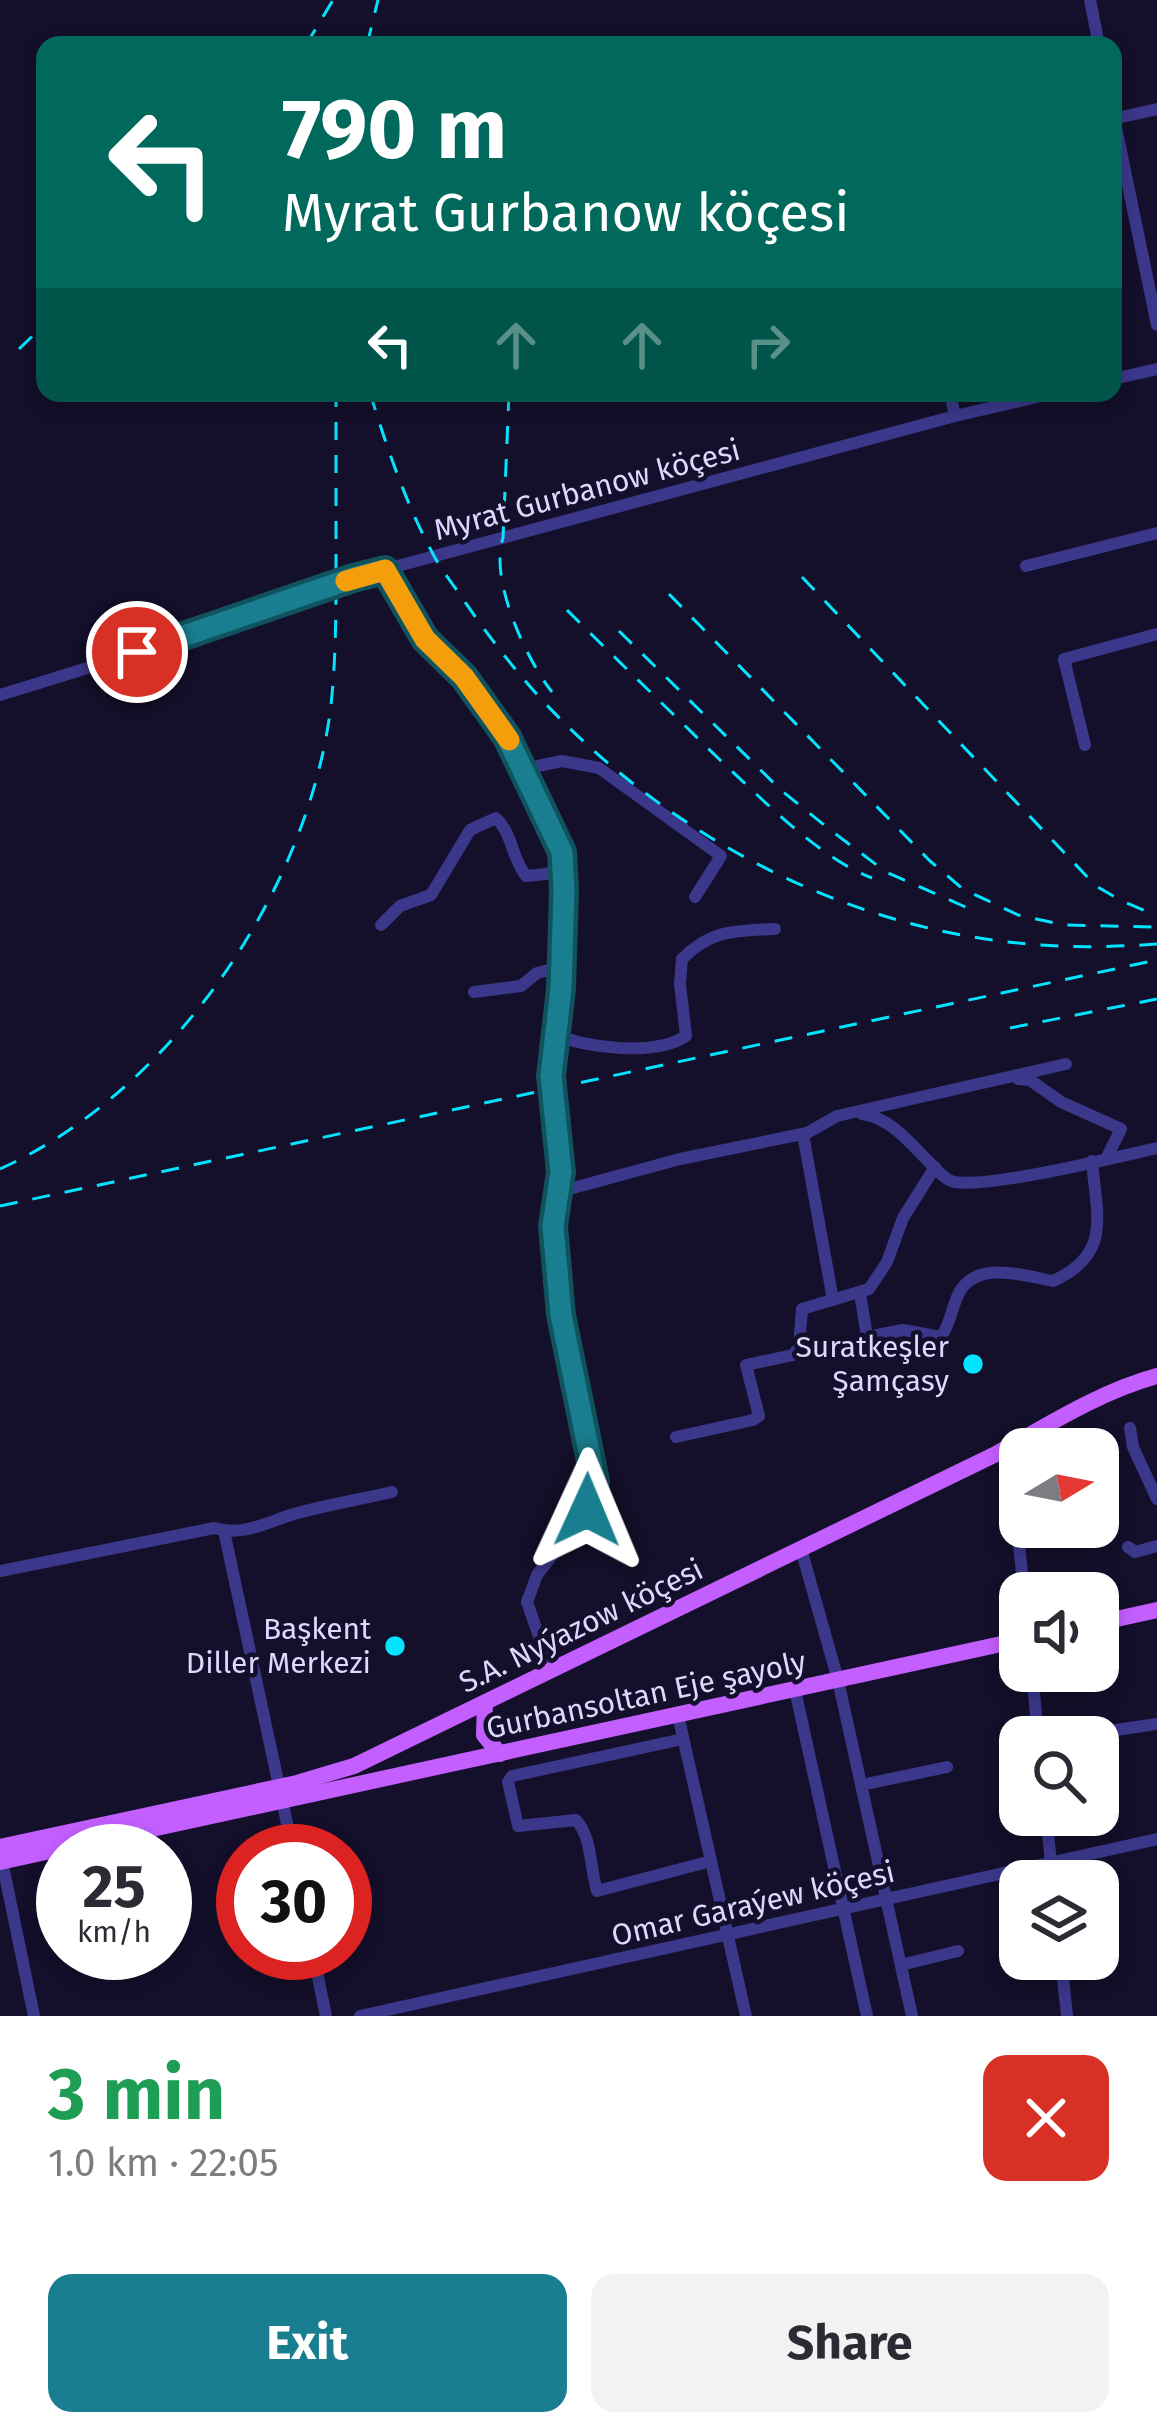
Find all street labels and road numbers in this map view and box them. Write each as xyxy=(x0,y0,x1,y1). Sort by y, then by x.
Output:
street label: Myrat Gurbanow köçesi xyxy=(430,432,744,548)
street label: S.A. Nyýazow köçesi xyxy=(453,1551,709,1701)
street label: Gurbansoltan Eje şayoly xyxy=(483,1643,809,1746)
street label: Omar Garaýew köçesi xyxy=(608,1854,898,1954)

